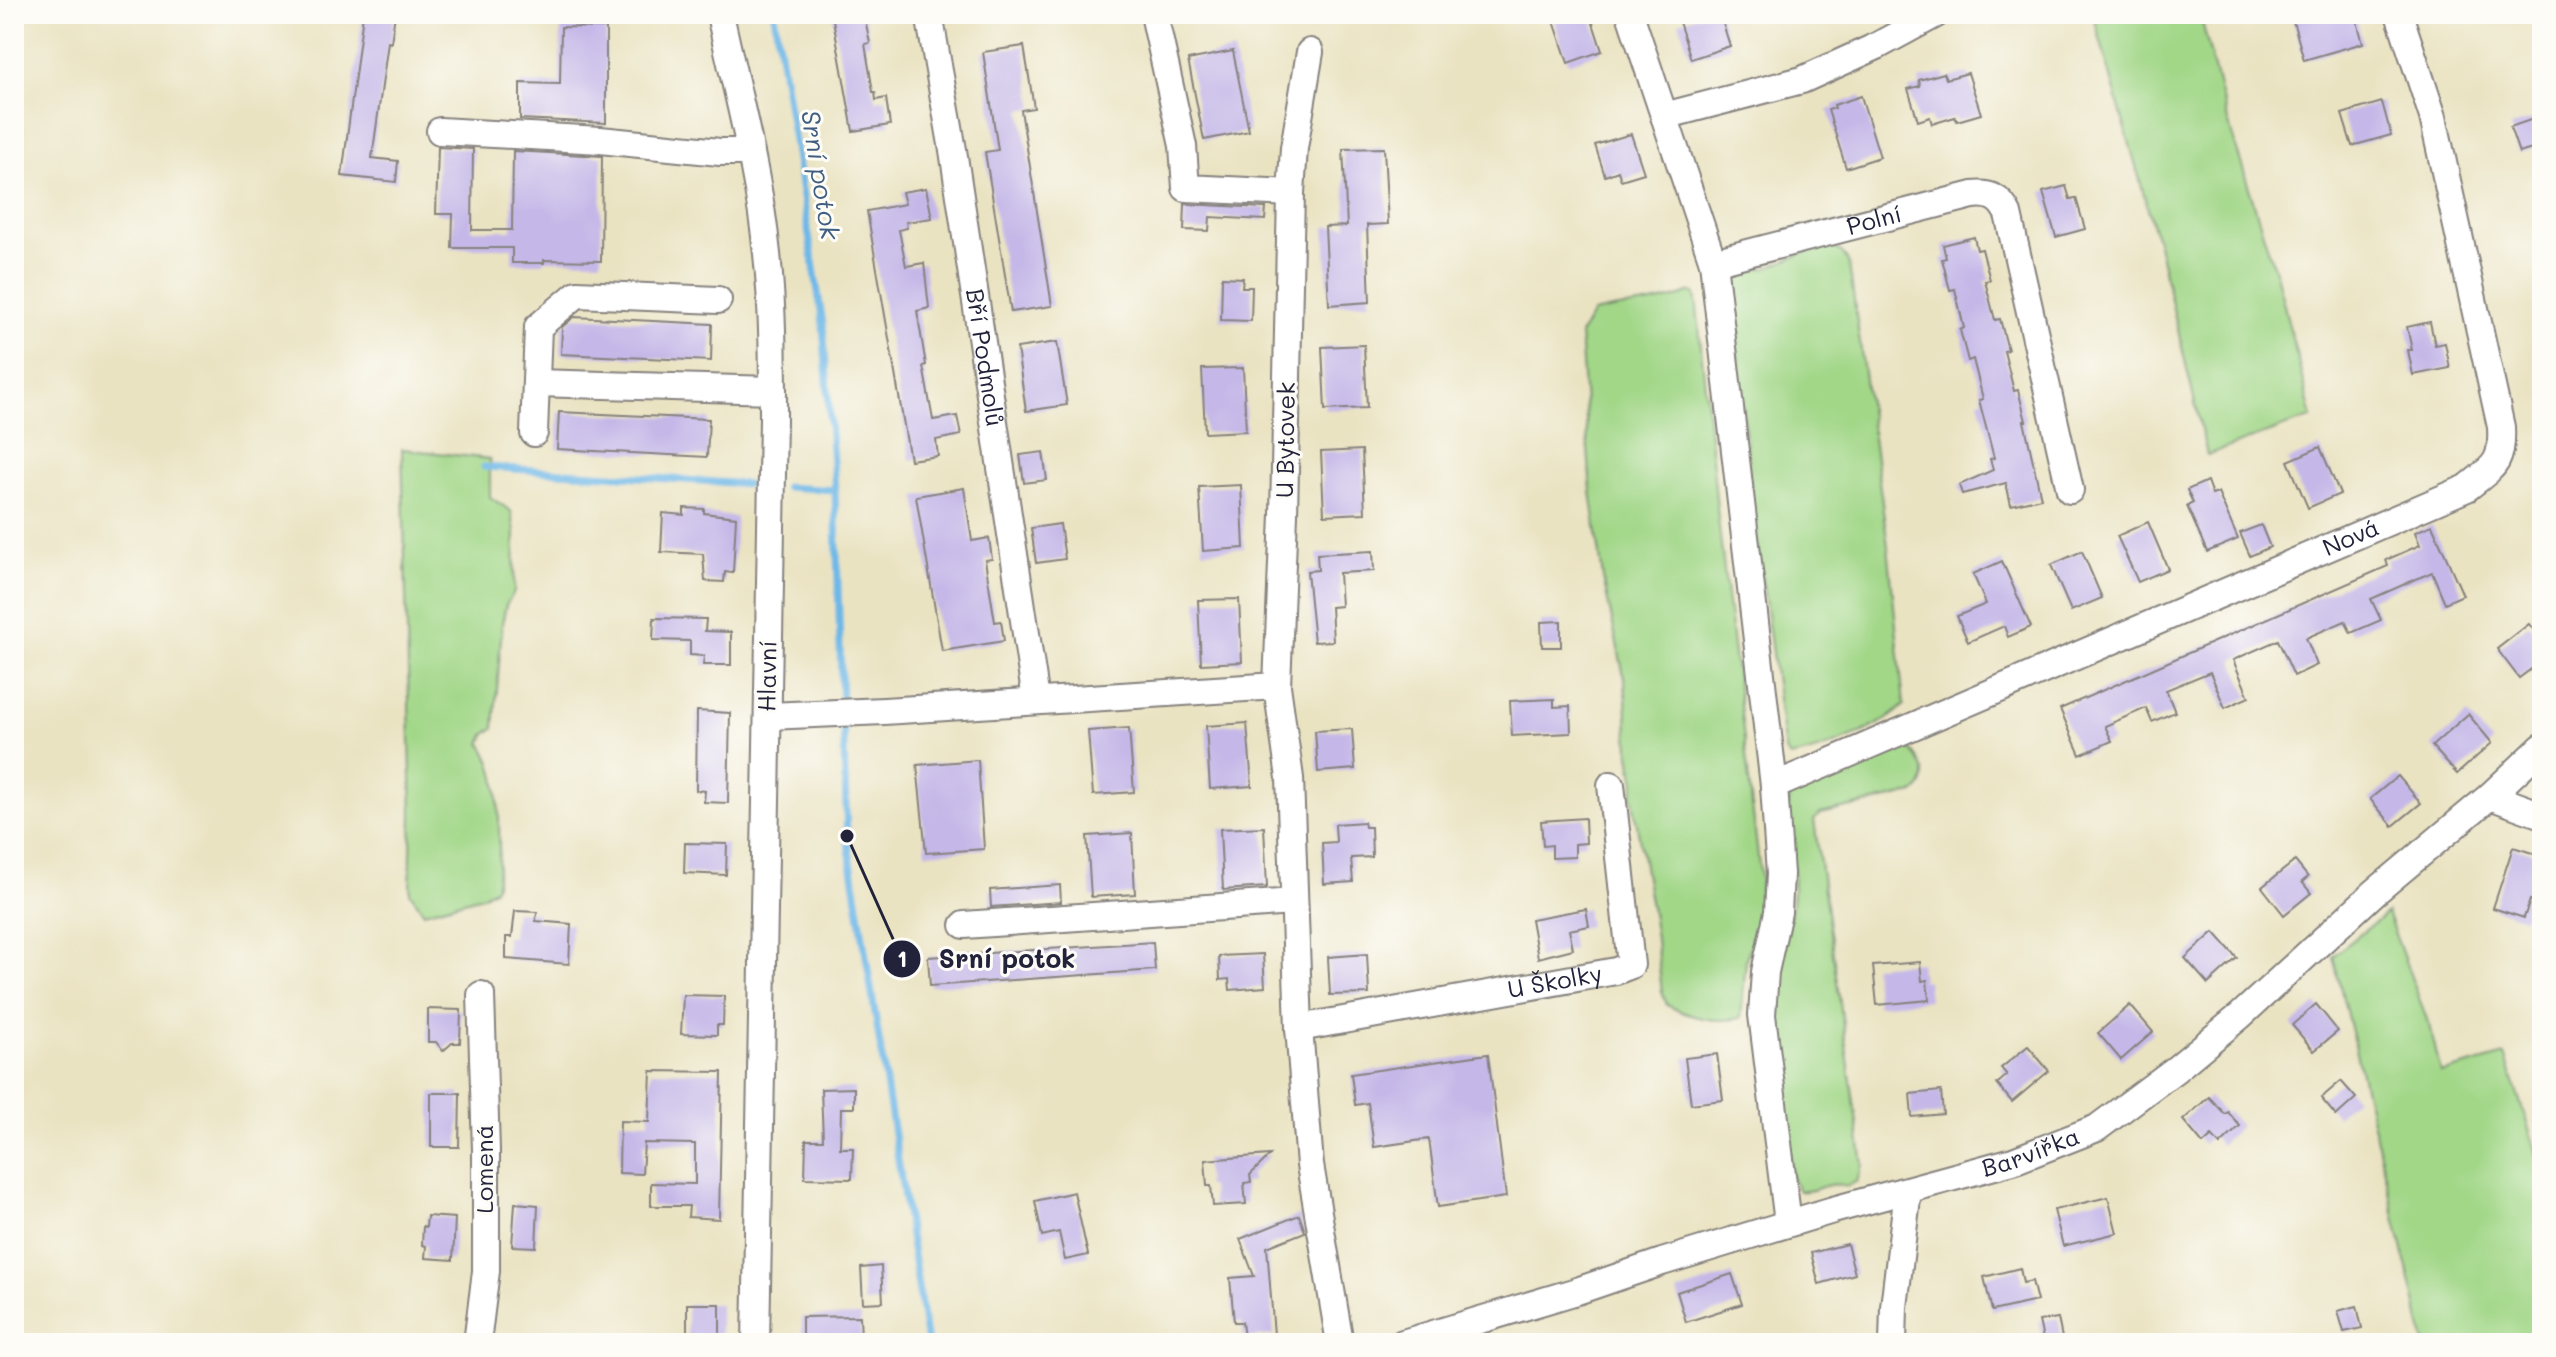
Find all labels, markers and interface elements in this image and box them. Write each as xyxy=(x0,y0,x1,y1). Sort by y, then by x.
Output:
water label: Srní potok xyxy=(794,108,848,243)
street label: Polní xyxy=(1843,197,1905,241)
street label: Bří Podmolů xyxy=(960,286,1011,428)
street label: U Bytovek xyxy=(1268,382,1301,498)
street label: Nová xyxy=(2317,511,2383,562)
street label: Hlavní xyxy=(750,640,783,712)
callout: Srní potok xyxy=(882,934,1091,984)
text: Srní potok xyxy=(939,941,1075,975)
text: 1 xyxy=(897,942,907,973)
street label: U Školky xyxy=(1505,957,1604,1004)
street label: Barvířka xyxy=(1978,1119,2084,1183)
street label: Lomená xyxy=(468,1124,499,1214)

